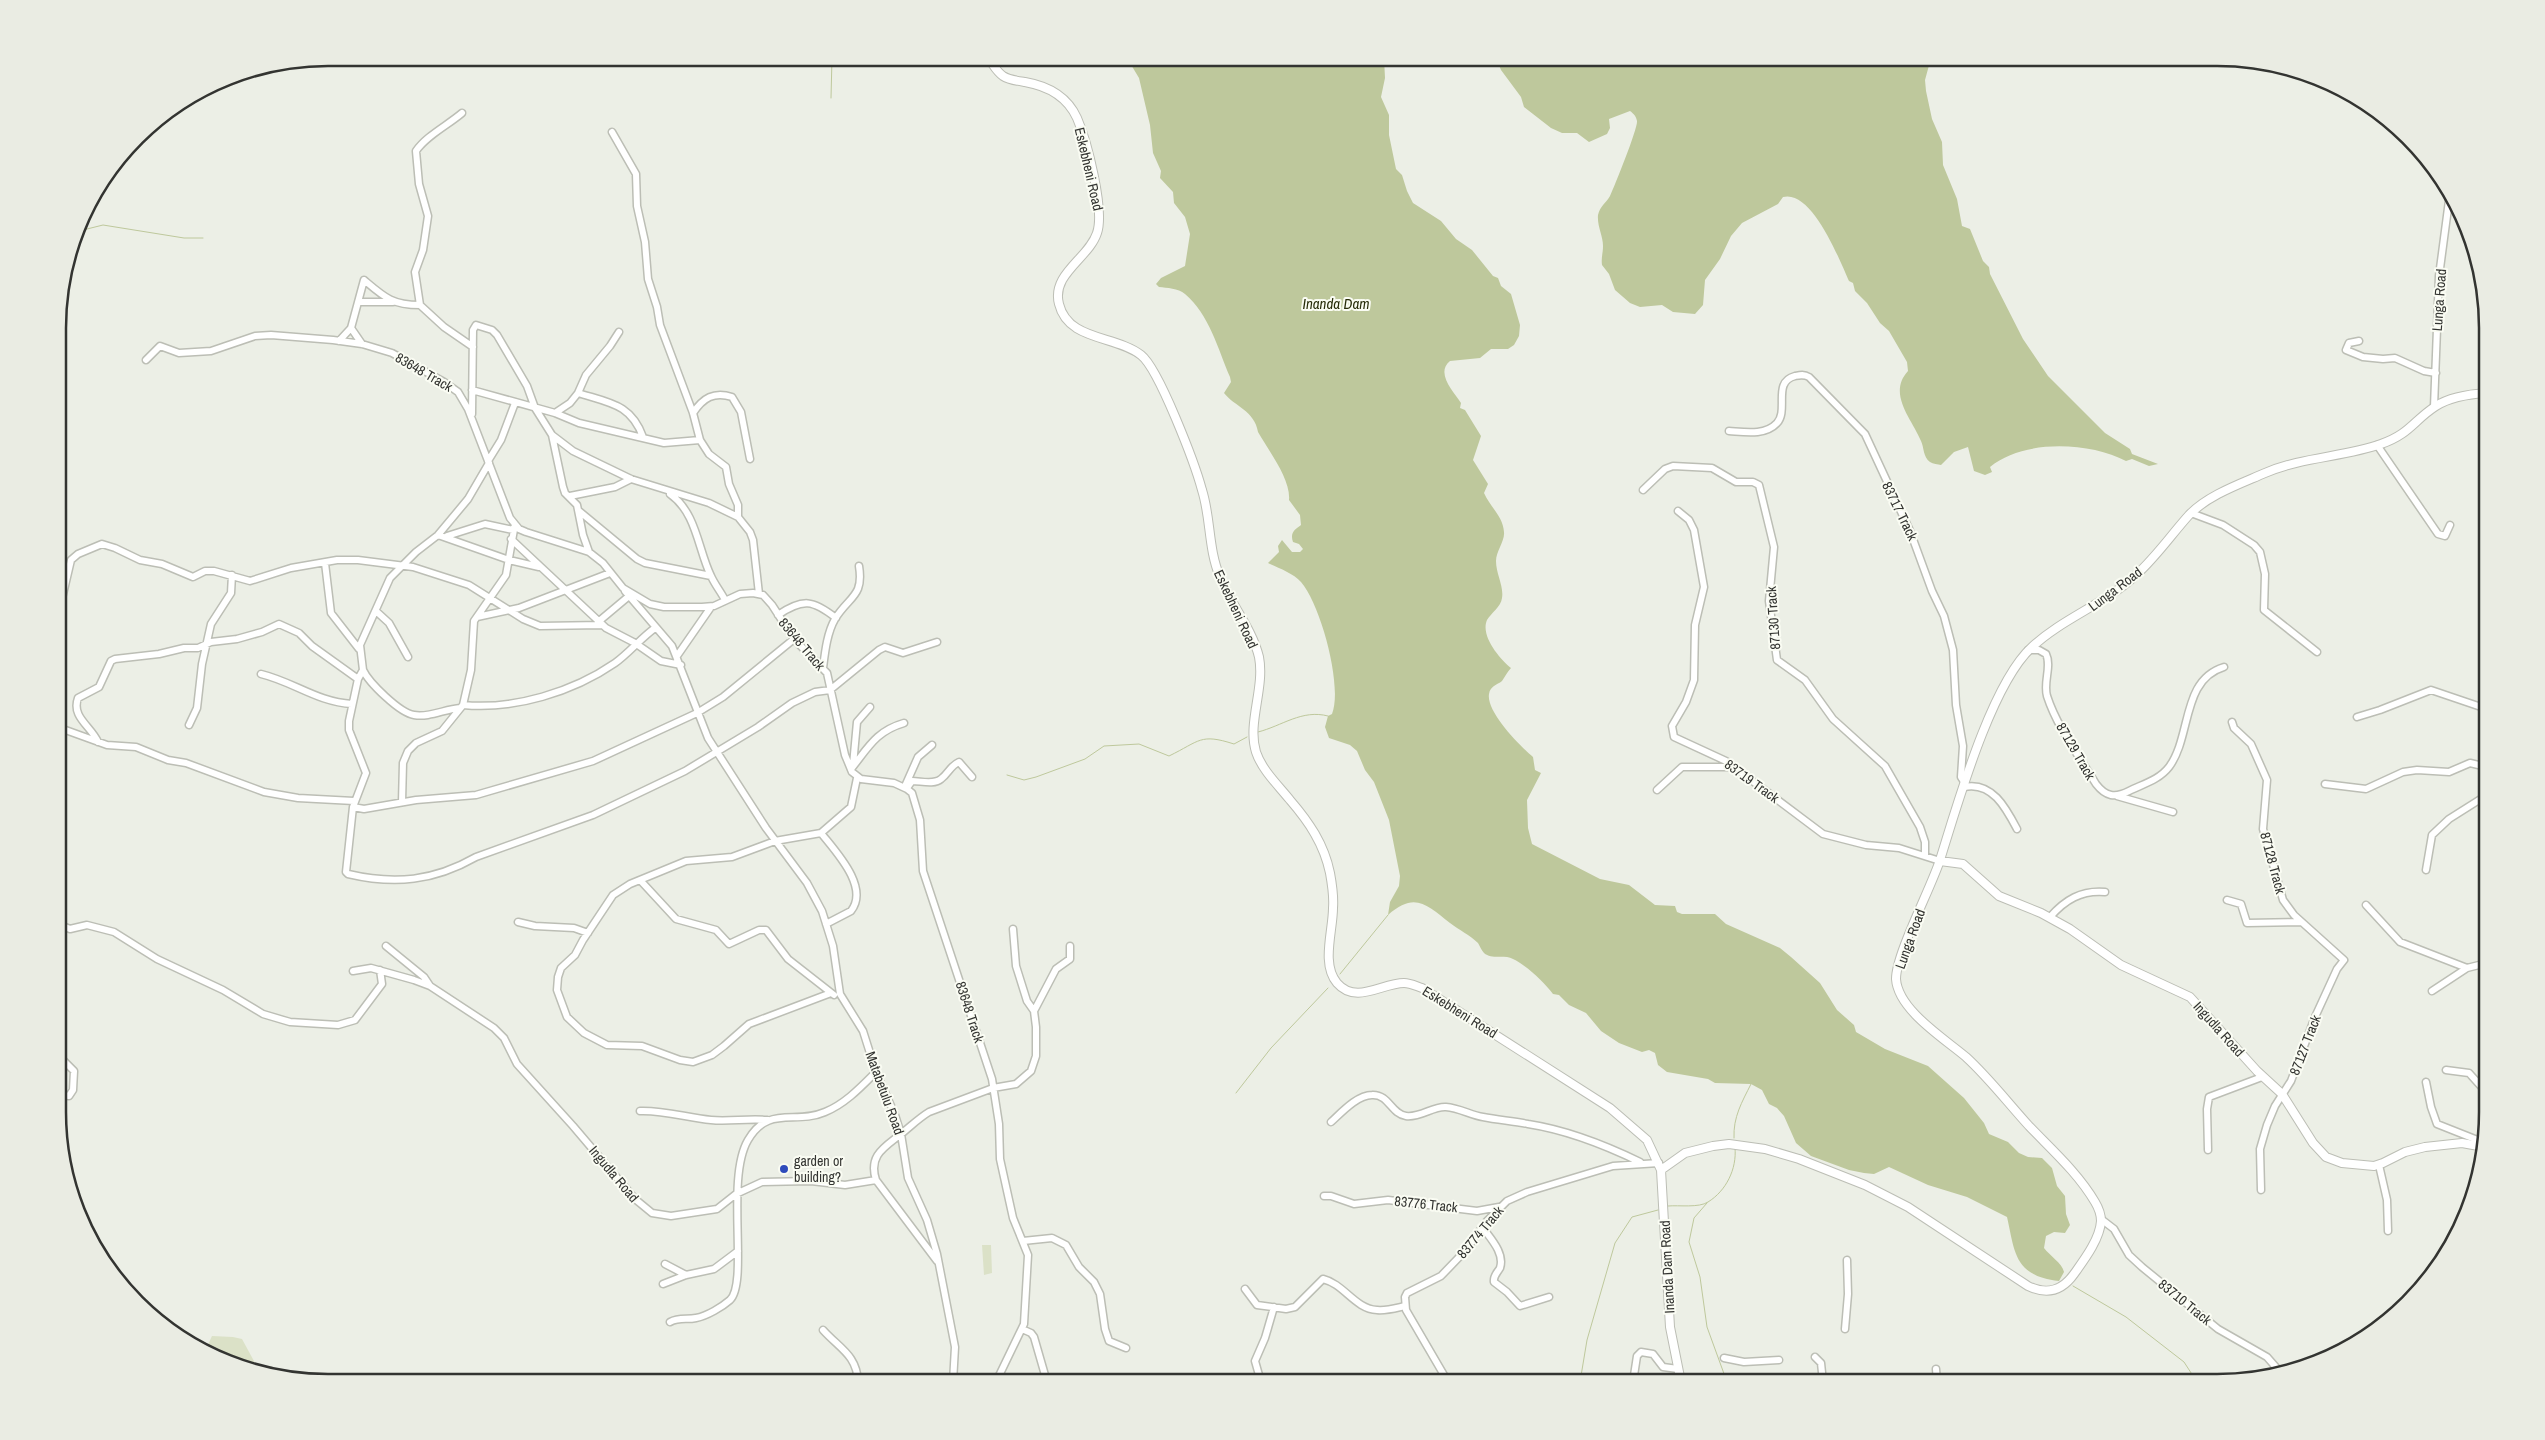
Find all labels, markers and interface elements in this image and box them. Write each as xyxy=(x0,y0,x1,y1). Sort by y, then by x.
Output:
street label: Eskebheni Road xyxy=(1071,126,1107,212)
street label: Lunga Road xyxy=(2428,268,2450,332)
water label: Inanda Dam xyxy=(1302,293,1370,314)
street label: 83648 Track xyxy=(392,348,456,396)
street label: 83717 Track xyxy=(1878,479,1922,544)
street label: Lunga Road xyxy=(2085,563,2145,615)
street label: Eskebheni Road xyxy=(1210,567,1262,651)
street label: 87130 Track xyxy=(1762,586,1784,650)
street label: 83648 Track xyxy=(775,614,829,674)
street label: 87129 Track xyxy=(2052,719,2100,783)
street label: 83719 Track xyxy=(1721,755,1783,807)
street label: 87128 Track xyxy=(2256,830,2290,896)
street label: Lunga Road xyxy=(1891,907,1929,971)
street label: 83648 Track xyxy=(952,979,988,1045)
street label: Eskebheni Road xyxy=(1419,982,1501,1042)
street label: Ingudla Road xyxy=(2189,998,2249,1060)
street label: 87127 Track xyxy=(2285,1012,2325,1078)
street label: Matabetulu Road xyxy=(862,1049,908,1137)
street label: Ingudla Road xyxy=(585,1142,643,1206)
place label: garden or building? xyxy=(794,1152,843,1186)
marker: garden or building? xyxy=(778,1163,790,1175)
street label: 83776 Track xyxy=(1394,1192,1459,1216)
street label: 83774 Track xyxy=(1453,1202,1507,1262)
street label: Inanda Dam Road xyxy=(1656,1220,1678,1314)
street label: 83710 Track xyxy=(2155,1275,2215,1329)

